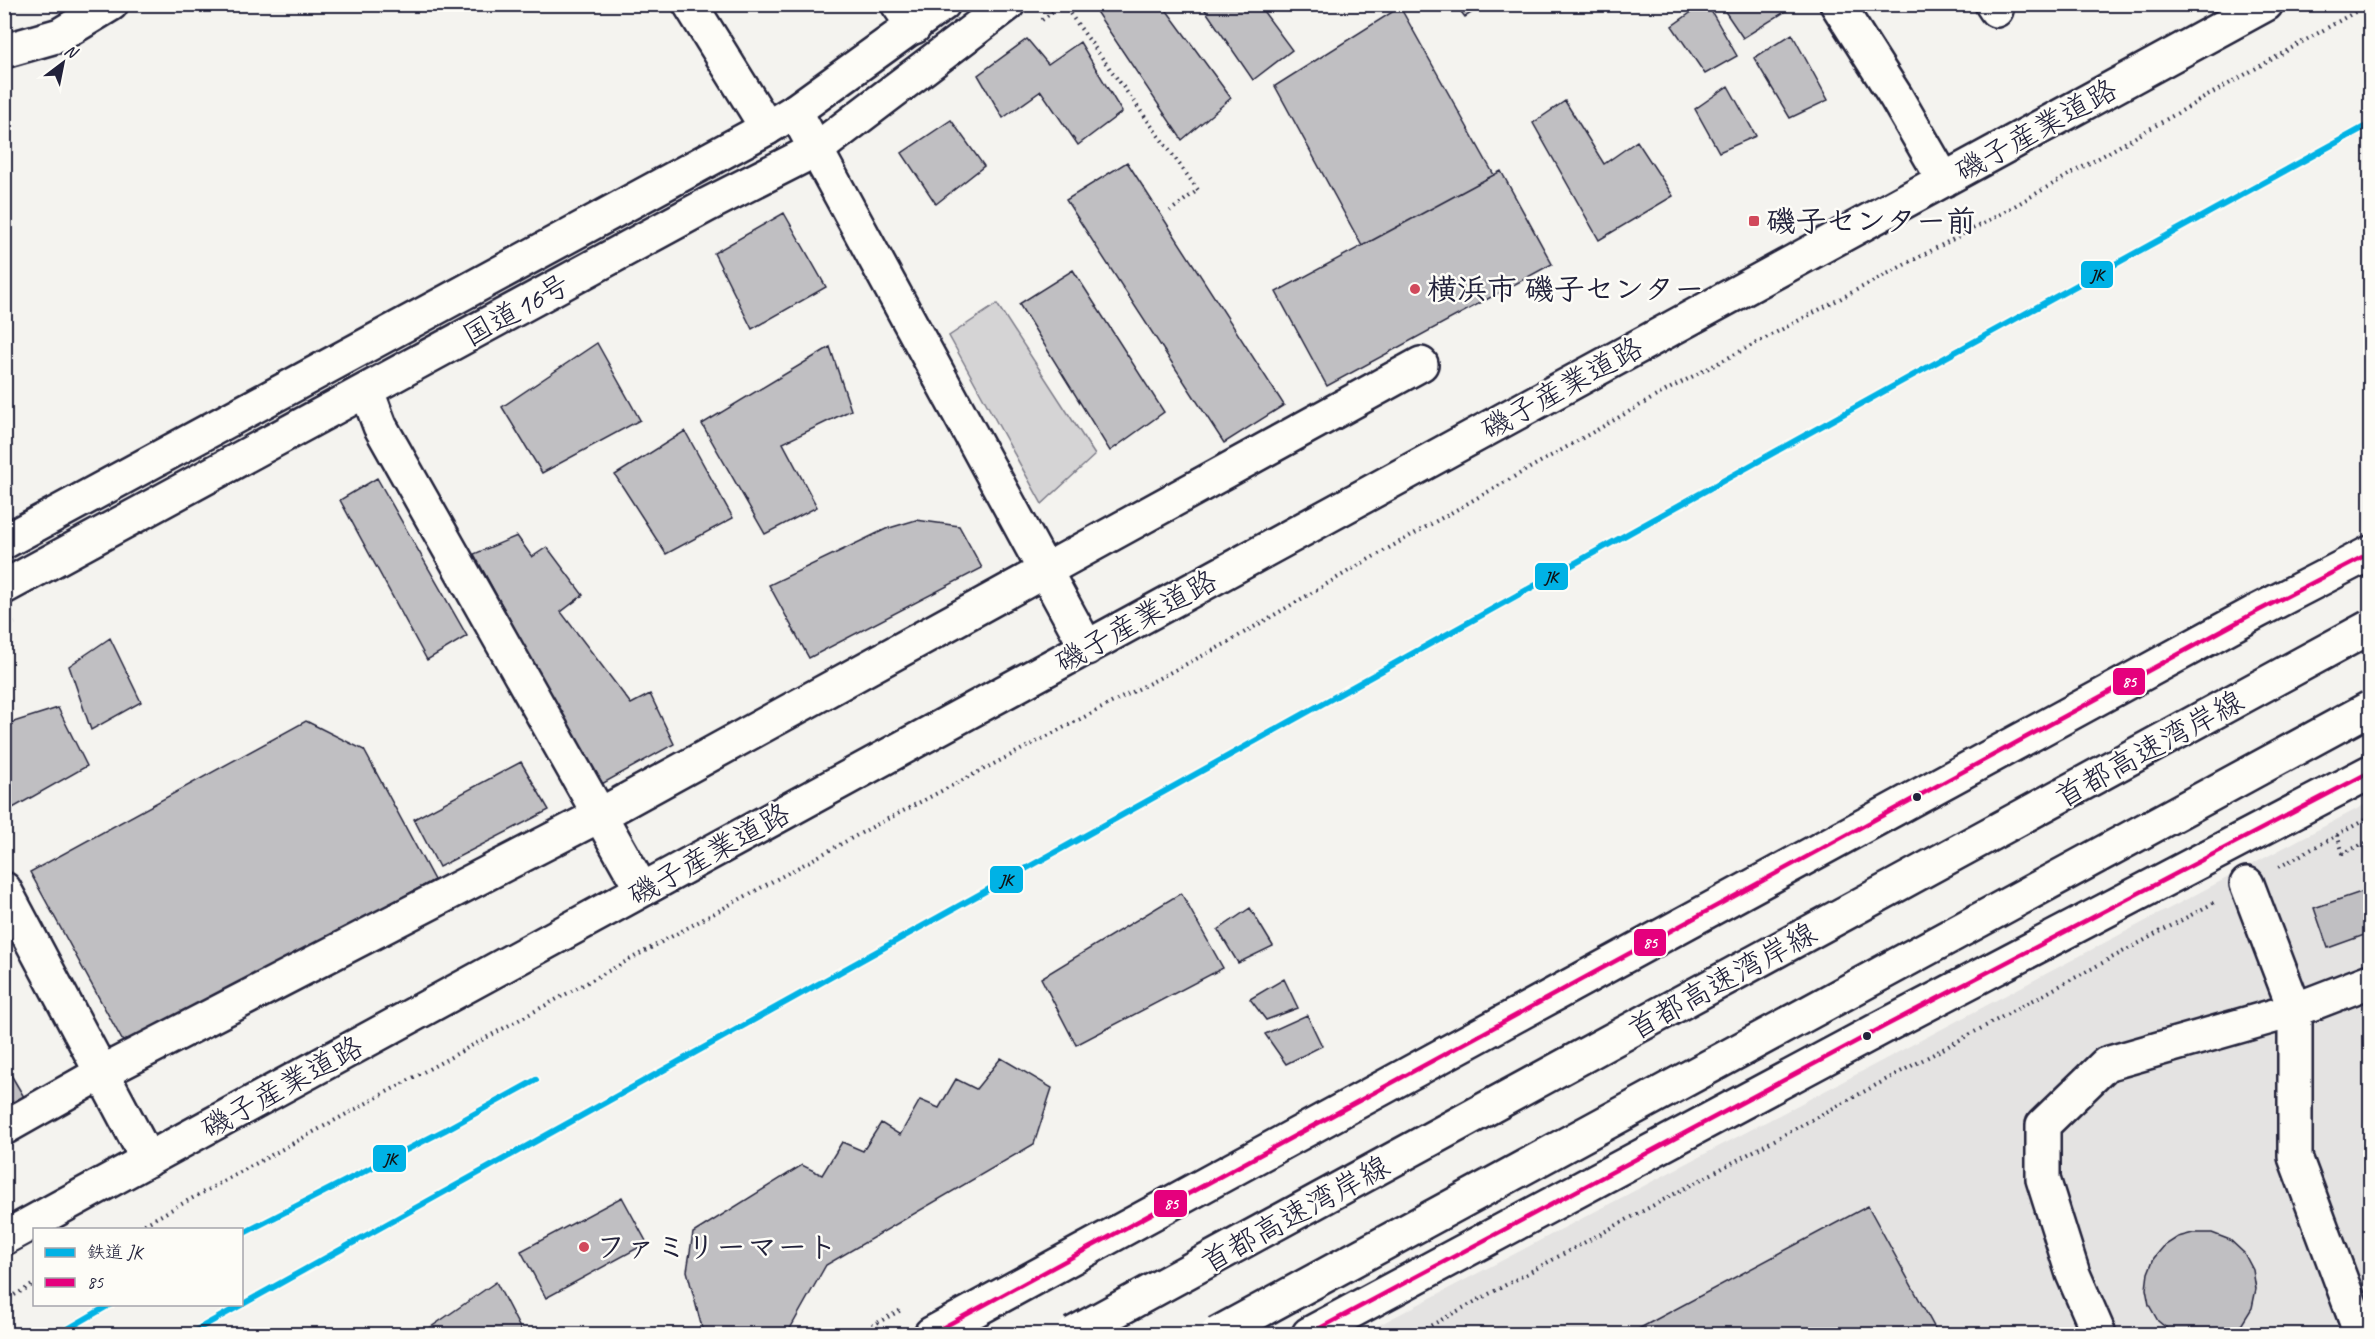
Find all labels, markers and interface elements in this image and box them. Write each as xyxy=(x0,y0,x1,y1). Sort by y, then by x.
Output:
north arrow xyxy=(33,33,93,93)
text: N xyxy=(61,40,83,64)
street label: 磯子産業道路 xyxy=(1948,70,2124,190)
place label: 磯子センター前 xyxy=(1766,202,1976,240)
marker: 磯子センター前 xyxy=(1747,214,1761,228)
line badge: JK xyxy=(2080,260,2114,289)
street label: 国道16号 xyxy=(456,265,576,355)
text: JK xyxy=(2089,265,2106,285)
place label: 横浜市 磯子センター xyxy=(1427,270,1704,308)
marker: 横浜市 磯子センター xyxy=(1408,282,1422,296)
street label: 磯子産業道路 xyxy=(1474,328,1650,448)
street label: 磯子産業道路 xyxy=(1048,561,1224,681)
line badge: JK xyxy=(1534,562,1569,591)
text: JK xyxy=(1543,567,1560,587)
line badge: 85 xyxy=(2112,667,2146,696)
text: 85 xyxy=(2122,672,2138,692)
street label: 首都高速湾岸線 xyxy=(2048,681,2250,817)
unlabelled marker xyxy=(1911,791,1923,803)
street label: 磯子産業道路 xyxy=(621,794,797,914)
line badge: JK xyxy=(989,865,1024,894)
text: JK xyxy=(998,870,1015,890)
street label: 首都高速湾岸線 xyxy=(1621,913,1823,1049)
line badge: 85 xyxy=(1633,928,1667,957)
text: 85 xyxy=(1643,933,1659,953)
street label: 磯子産業道路 xyxy=(194,1027,370,1147)
unlabelled marker xyxy=(1861,1030,1873,1042)
line badge: JK xyxy=(372,1144,407,1173)
street label: 首都高速湾岸線 xyxy=(1194,1146,1396,1282)
text: JK xyxy=(382,1149,399,1169)
line badge: 85 xyxy=(1153,1189,1188,1218)
text: 85 xyxy=(1164,1194,1180,1214)
legend xyxy=(33,1228,243,1306)
place label: ファミリーマート xyxy=(596,1228,837,1266)
marker: ファミリーマート xyxy=(577,1240,591,1254)
text: 鉄道 JK xyxy=(87,1241,145,1263)
text: 85 xyxy=(87,1271,104,1293)

